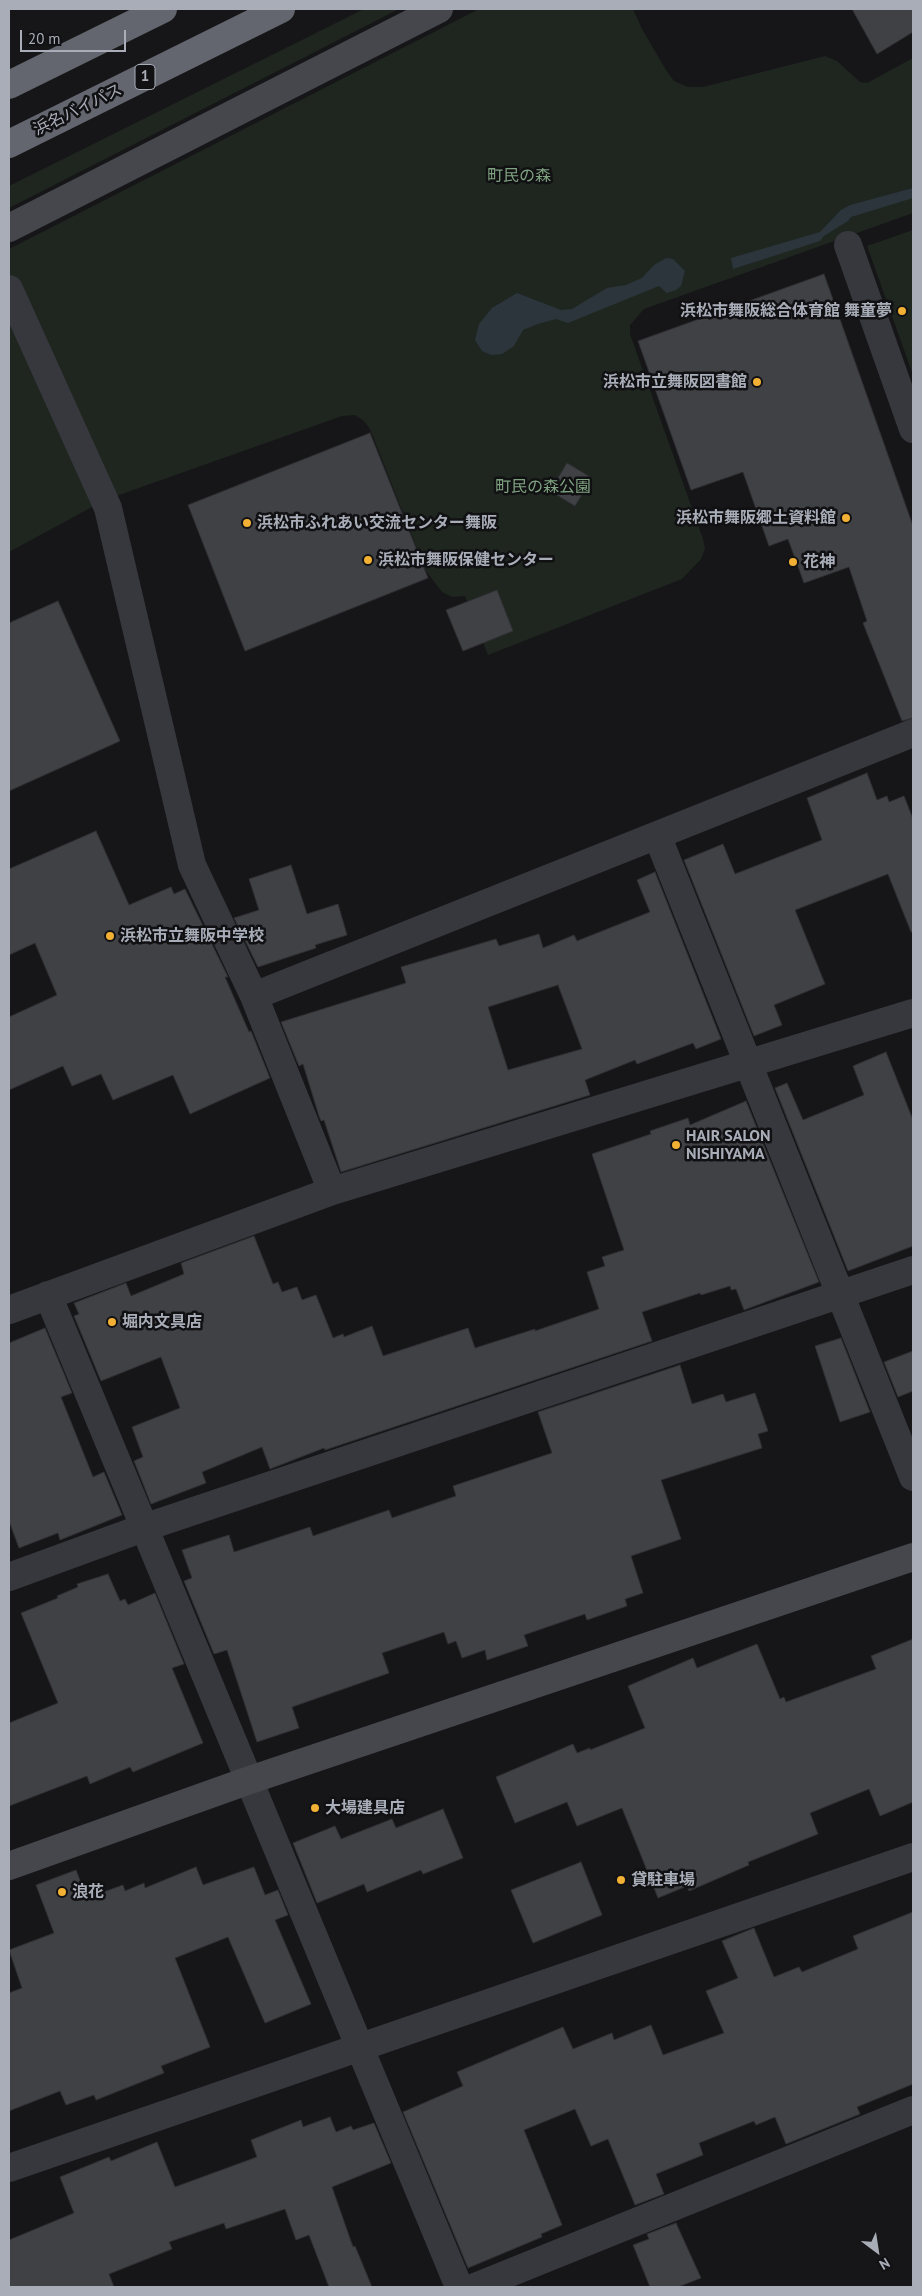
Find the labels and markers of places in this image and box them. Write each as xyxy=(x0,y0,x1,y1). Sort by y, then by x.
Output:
place label: 浜松市舞阪総合体育館 舞童夢 xyxy=(680,301,892,321)
marker: 浜松市舞阪総合体育館 舞童夢 xyxy=(896,305,908,317)
place label: 浜松市立舞阪図書館 xyxy=(603,372,747,392)
marker: 浜松市立舞阪図書館 xyxy=(751,376,763,388)
place label: 浜松市舞阪郷土資料館 xyxy=(676,508,836,528)
marker: 浜松市舞阪郷土資料館 xyxy=(840,512,852,524)
place label: 浜松市ふれあい交流センター舞阪 xyxy=(257,513,497,533)
marker: 浜松市ふれあい交流センター舞阪 xyxy=(241,517,253,529)
place label: 浜松市舞阪保健センター xyxy=(378,550,554,570)
place label: 花神 xyxy=(803,552,835,572)
marker: 浜松市舞阪保健センター xyxy=(362,554,374,566)
marker: 花神 xyxy=(787,556,799,568)
place label: 浜松市立舞阪中学校 xyxy=(120,926,264,946)
marker: 浜松市立舞阪中学校 xyxy=(104,930,116,942)
place label: HAIR SALON NISHIYAMA xyxy=(686,1126,770,1164)
marker: HAIR SALON NISHIYAMA xyxy=(670,1139,682,1151)
place label: 堀内文具店 xyxy=(122,1312,202,1332)
marker: 堀内文具店 xyxy=(106,1316,118,1328)
place label: 大場建具店 xyxy=(325,1798,405,1818)
marker: 大場建具店 xyxy=(309,1802,321,1814)
place label: 貸駐車場 xyxy=(631,1870,695,1890)
marker: 貸駐車場 xyxy=(615,1874,627,1886)
place label: 浪花 xyxy=(72,1882,104,1902)
marker: 浪花 xyxy=(56,1886,68,1898)

